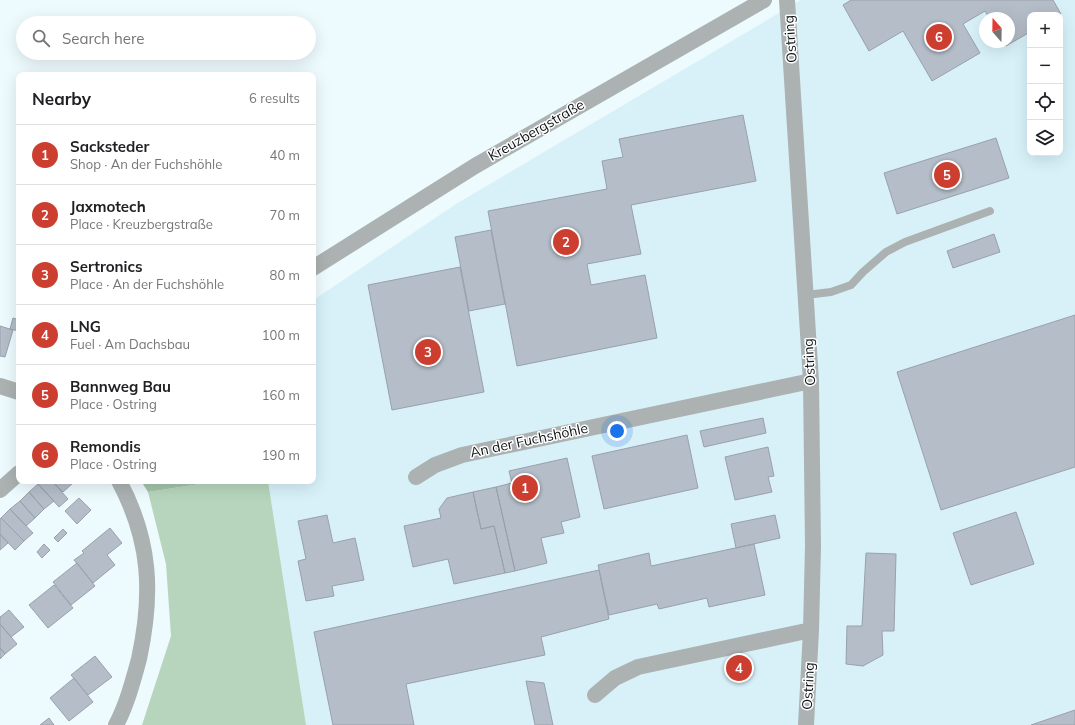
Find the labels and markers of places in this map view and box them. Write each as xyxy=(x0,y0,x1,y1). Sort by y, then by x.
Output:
pin: 6 xyxy=(926,22,952,52)
pin: 5 xyxy=(934,160,960,190)
pin: 2 xyxy=(553,227,579,257)
pin: 3 xyxy=(415,337,441,367)
pin: 1 xyxy=(512,473,538,503)
pin: 4 xyxy=(726,653,752,683)

